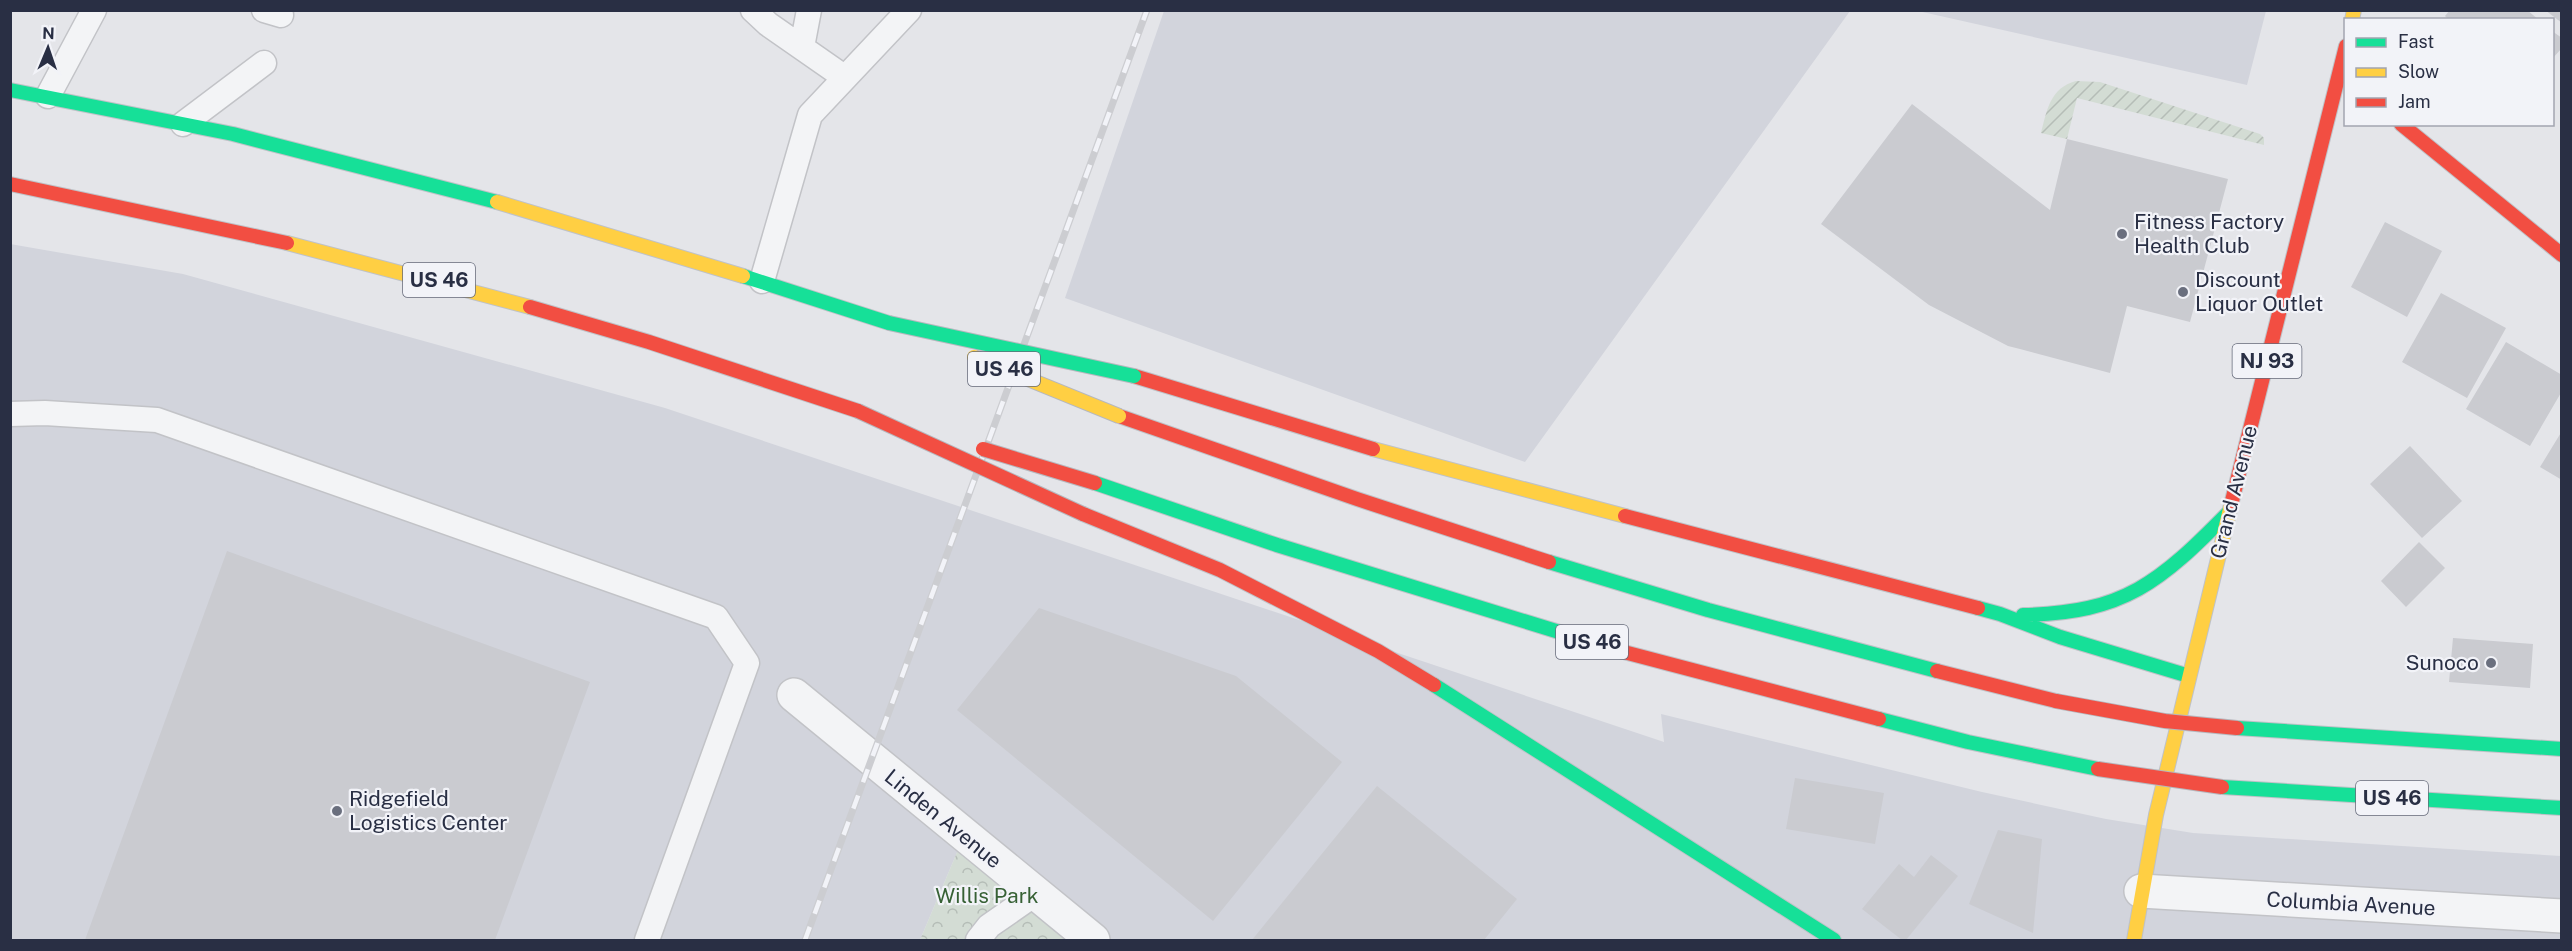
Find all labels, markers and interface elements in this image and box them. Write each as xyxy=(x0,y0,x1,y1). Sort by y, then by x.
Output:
north arrow xyxy=(18,18,78,78)
legend xyxy=(2344,18,2554,126)
text: N xyxy=(42,24,55,43)
text: Fast xyxy=(2398,31,2434,52)
text: Slow xyxy=(2398,61,2439,82)
text: Jam xyxy=(2398,91,2431,112)
place label: Fitness Factory Health Club xyxy=(2134,209,2284,258)
marker: Fitness Factory Health Club xyxy=(2115,227,2129,241)
road number: US 46 xyxy=(403,263,475,297)
place label: Discount Liquor Outlet xyxy=(2195,267,2323,316)
marker: Discount Liquor Outlet xyxy=(2176,285,2190,299)
road number: NJ 93 xyxy=(2232,344,2302,378)
road number: US 46 xyxy=(968,352,1040,386)
street label: Grand Avenue xyxy=(2205,423,2262,561)
road number: US 46 xyxy=(1556,625,1628,659)
place label: Sunoco xyxy=(2405,650,2479,675)
marker: Sunoco xyxy=(2484,656,2498,670)
street label: Linden Avenue xyxy=(880,764,1007,873)
road number: US 46 xyxy=(2356,781,2428,815)
place label: Ridgefield Logistics Center xyxy=(349,786,508,835)
marker: Ridgefield Logistics Center xyxy=(330,804,344,818)
park label: Willis Park xyxy=(935,883,1039,908)
street label: Columbia Avenue xyxy=(2266,887,2436,920)

